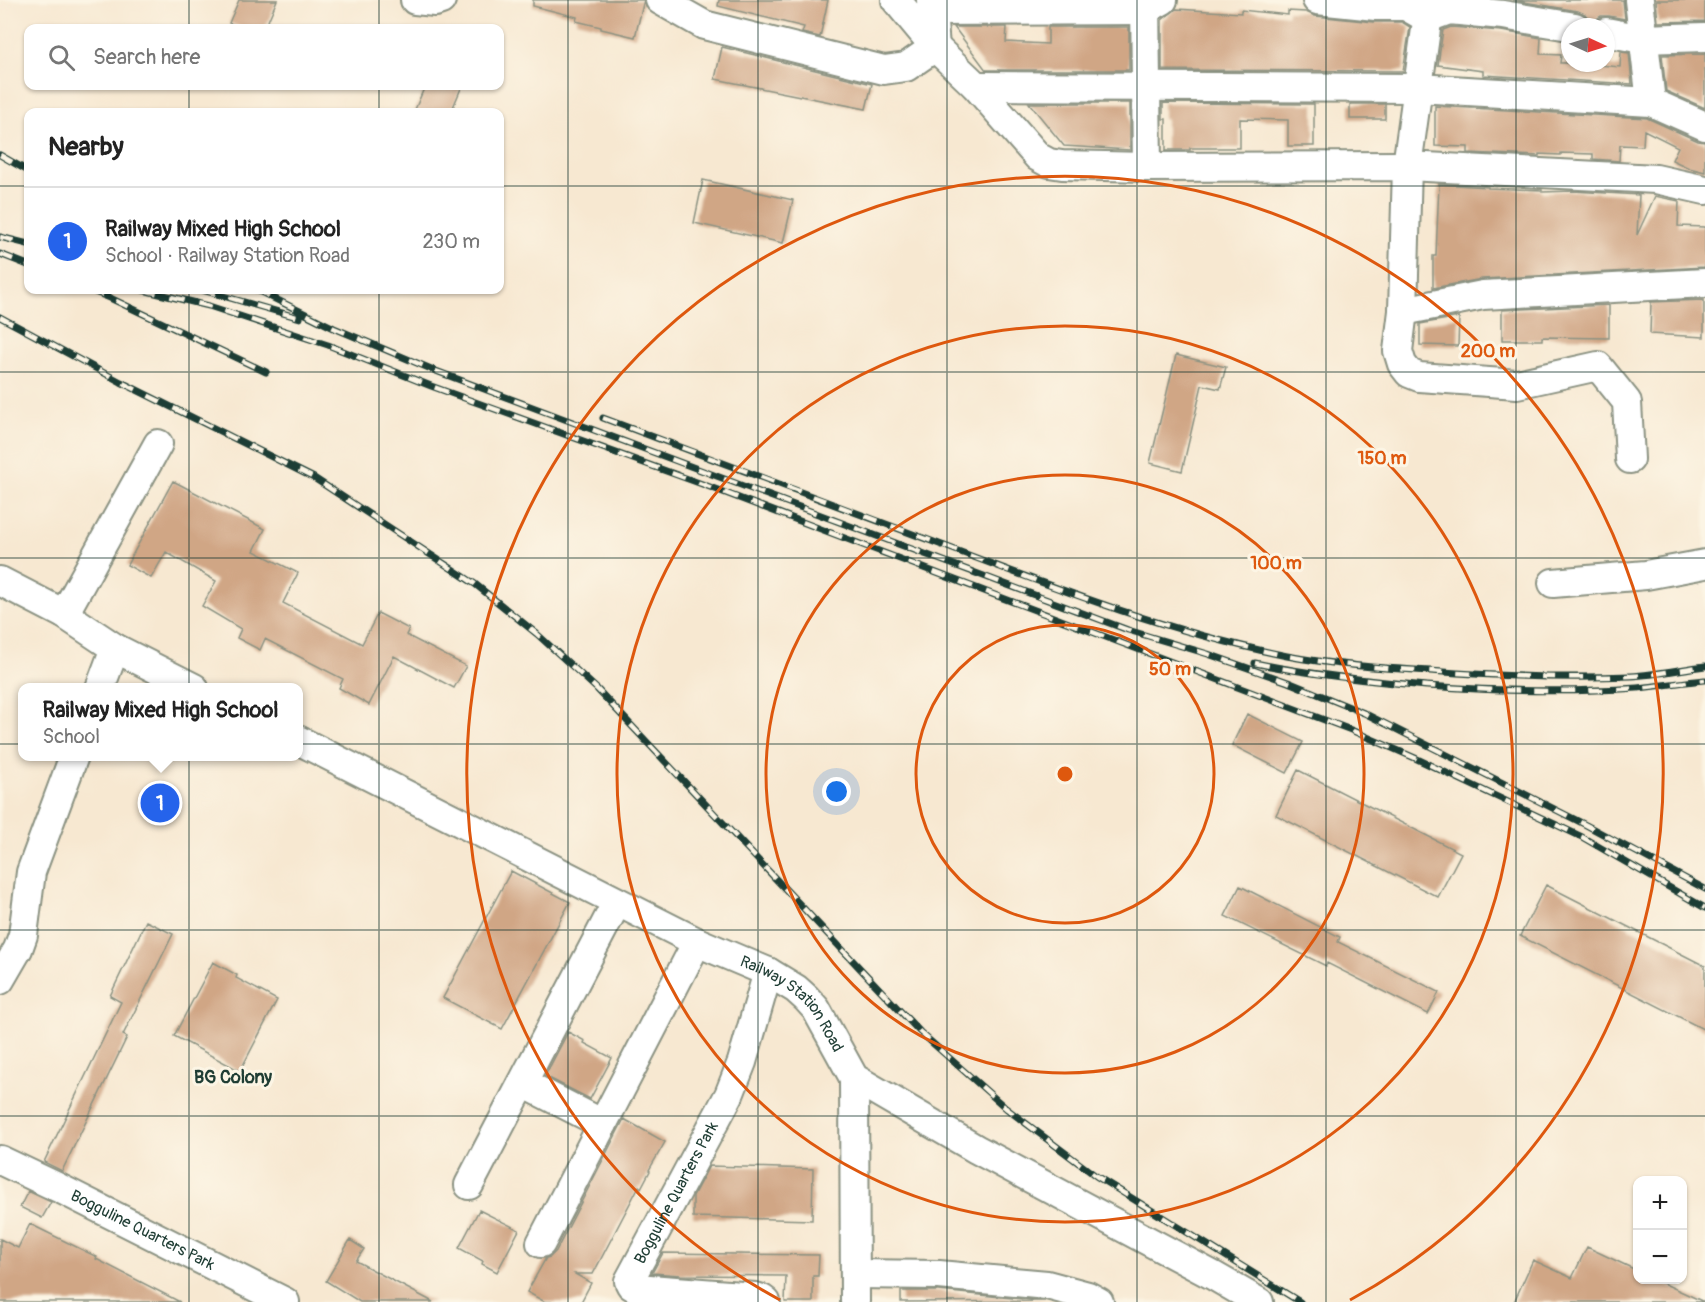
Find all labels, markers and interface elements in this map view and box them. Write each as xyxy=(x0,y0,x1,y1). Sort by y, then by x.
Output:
north arrow xyxy=(1561,18,1615,72)
search box xyxy=(24,24,504,90)
icon: search xyxy=(45,41,78,74)
text: Search here xyxy=(93,43,200,71)
text: Nearby xyxy=(48,131,124,163)
text: Railway Mixed High School xyxy=(105,215,341,243)
text: 1 xyxy=(64,229,71,254)
text: 230 m xyxy=(423,229,480,254)
text: School · Railway Station Road xyxy=(105,243,350,268)
text: 200 m xyxy=(1461,340,1515,363)
text: 150 m xyxy=(1358,447,1407,470)
text: 100 m xyxy=(1250,552,1302,575)
text: 50 m xyxy=(1149,658,1191,681)
popup xyxy=(18,683,303,761)
text: Railway Mixed High School xyxy=(43,696,278,724)
text: School xyxy=(43,724,100,749)
centre of rings xyxy=(1055,764,1075,784)
your location xyxy=(822,777,851,806)
pin: 1 xyxy=(140,780,180,826)
street label: Railway Station Road xyxy=(737,951,848,1056)
district label: BG Colony xyxy=(194,1066,272,1089)
street label: Bogguline Quarters Park xyxy=(630,1118,723,1267)
map controls xyxy=(1633,1176,1687,1284)
button: + xyxy=(1633,1176,1687,1230)
street label: Bogguline Quarters Park xyxy=(67,1186,218,1275)
button: − xyxy=(1633,1230,1687,1284)

